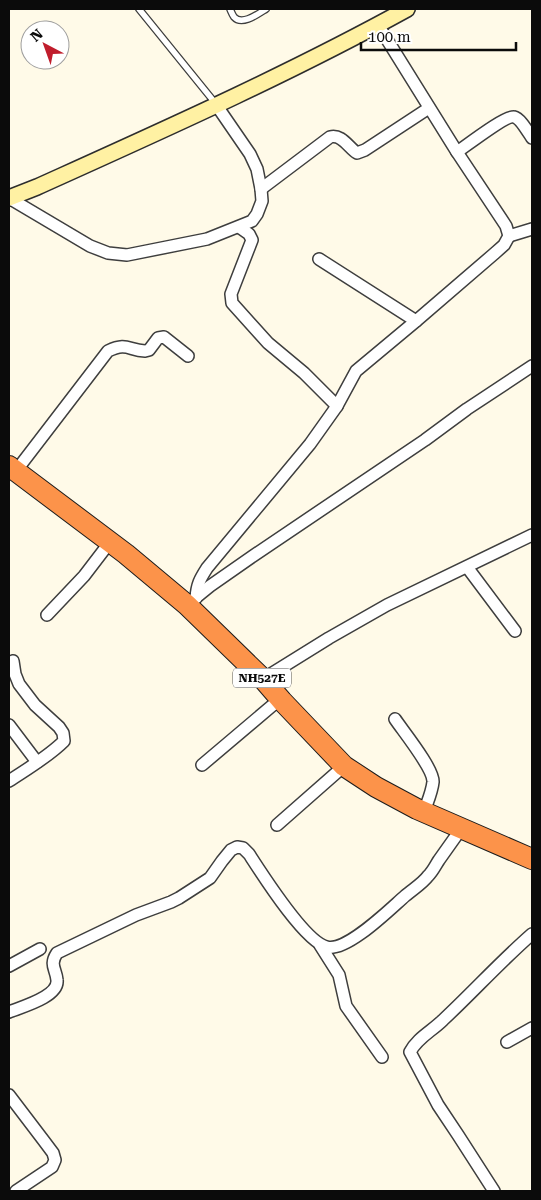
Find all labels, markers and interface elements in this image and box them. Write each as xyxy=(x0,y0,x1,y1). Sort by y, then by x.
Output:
north arrow xyxy=(20,20,70,70)
scale bar xyxy=(361,20,516,52)
text: N xyxy=(27,25,46,45)
text: 100 m xyxy=(368,28,411,46)
road number: NH527E xyxy=(233,668,291,688)

